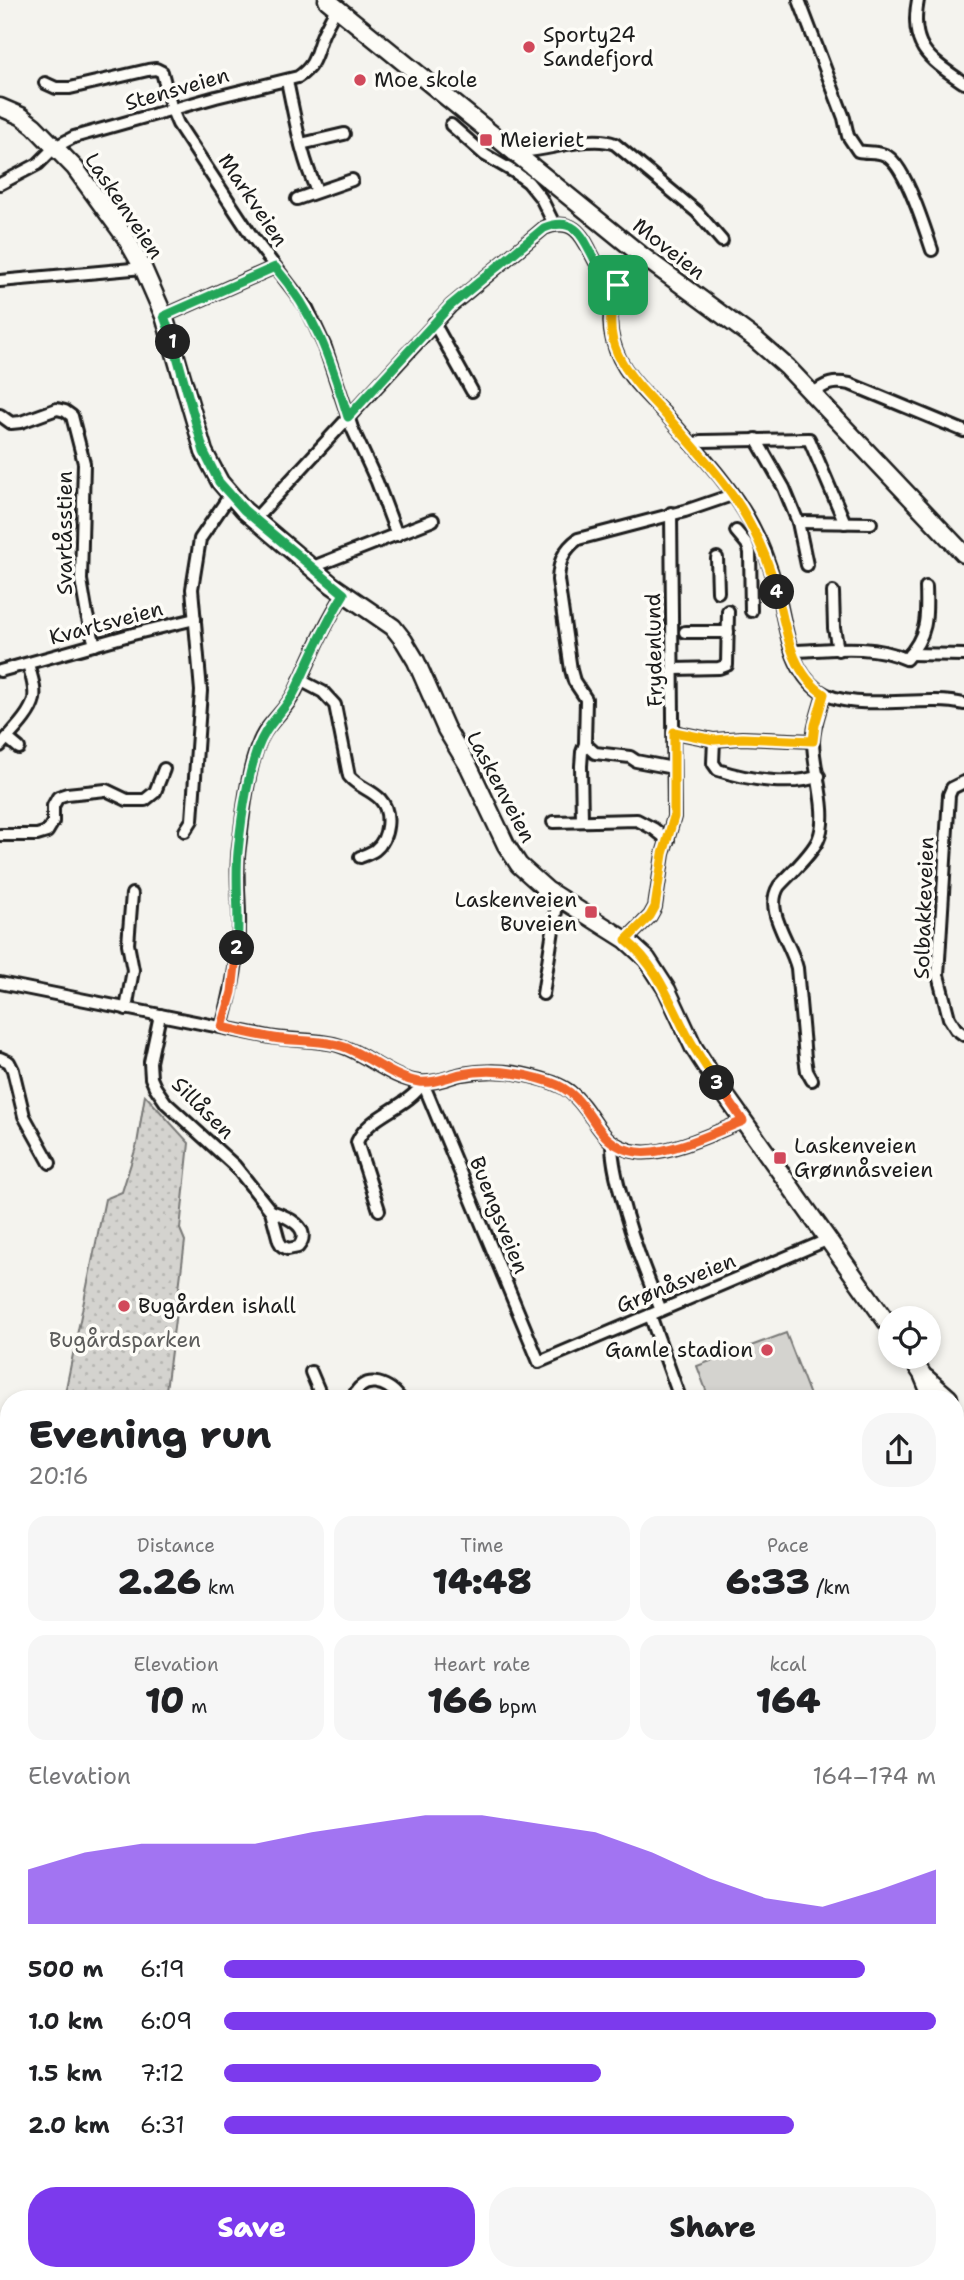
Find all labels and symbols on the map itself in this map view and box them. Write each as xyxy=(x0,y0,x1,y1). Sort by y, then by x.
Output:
place label: Sporty24 Sandefjord xyxy=(543,21,654,73)
marker: Sporty24 Sandefjord xyxy=(521,39,537,55)
street label: Stensveien xyxy=(122,61,232,117)
place label: Moe skole xyxy=(374,66,478,94)
marker: Moe skole xyxy=(352,72,368,88)
place label: Meieriet xyxy=(500,126,584,154)
marker: Meieriet xyxy=(478,132,494,148)
street label: Laskenveien xyxy=(78,147,170,265)
street label: Markveien xyxy=(212,148,294,252)
street label: Moveien xyxy=(627,212,711,286)
pin xyxy=(588,255,648,315)
pin: 1 xyxy=(156,324,190,360)
street label: Svartåsstien xyxy=(51,471,79,595)
pin: 4 xyxy=(760,574,794,610)
street label: Frydenlund xyxy=(639,593,669,707)
street label: Kvartsveien xyxy=(46,594,166,652)
street label: Laskenveien xyxy=(460,726,542,848)
street label: Solbakkeveien xyxy=(908,836,940,980)
place label: Laskenveien Buveien xyxy=(454,886,577,938)
marker: Laskenveien Buveien xyxy=(583,904,599,920)
pin: 2 xyxy=(219,930,254,965)
pin: 3 xyxy=(700,1066,734,1100)
street label: Sillåsen xyxy=(166,1071,240,1145)
place label: Laskenveien Grønnåsveien xyxy=(794,1132,933,1184)
marker: Laskenveien Grønnåsveien xyxy=(772,1150,788,1166)
street label: Buengsveien xyxy=(463,1152,535,1278)
street label: Grønåsveien xyxy=(612,1246,740,1320)
place label: Bugården ishall xyxy=(138,1292,297,1320)
marker: Bugården ishall xyxy=(116,1298,132,1314)
park label: Bugårdsparken xyxy=(49,1326,201,1354)
place label: Gamle stadion xyxy=(605,1336,753,1364)
marker: Gamle stadion xyxy=(759,1342,775,1358)

